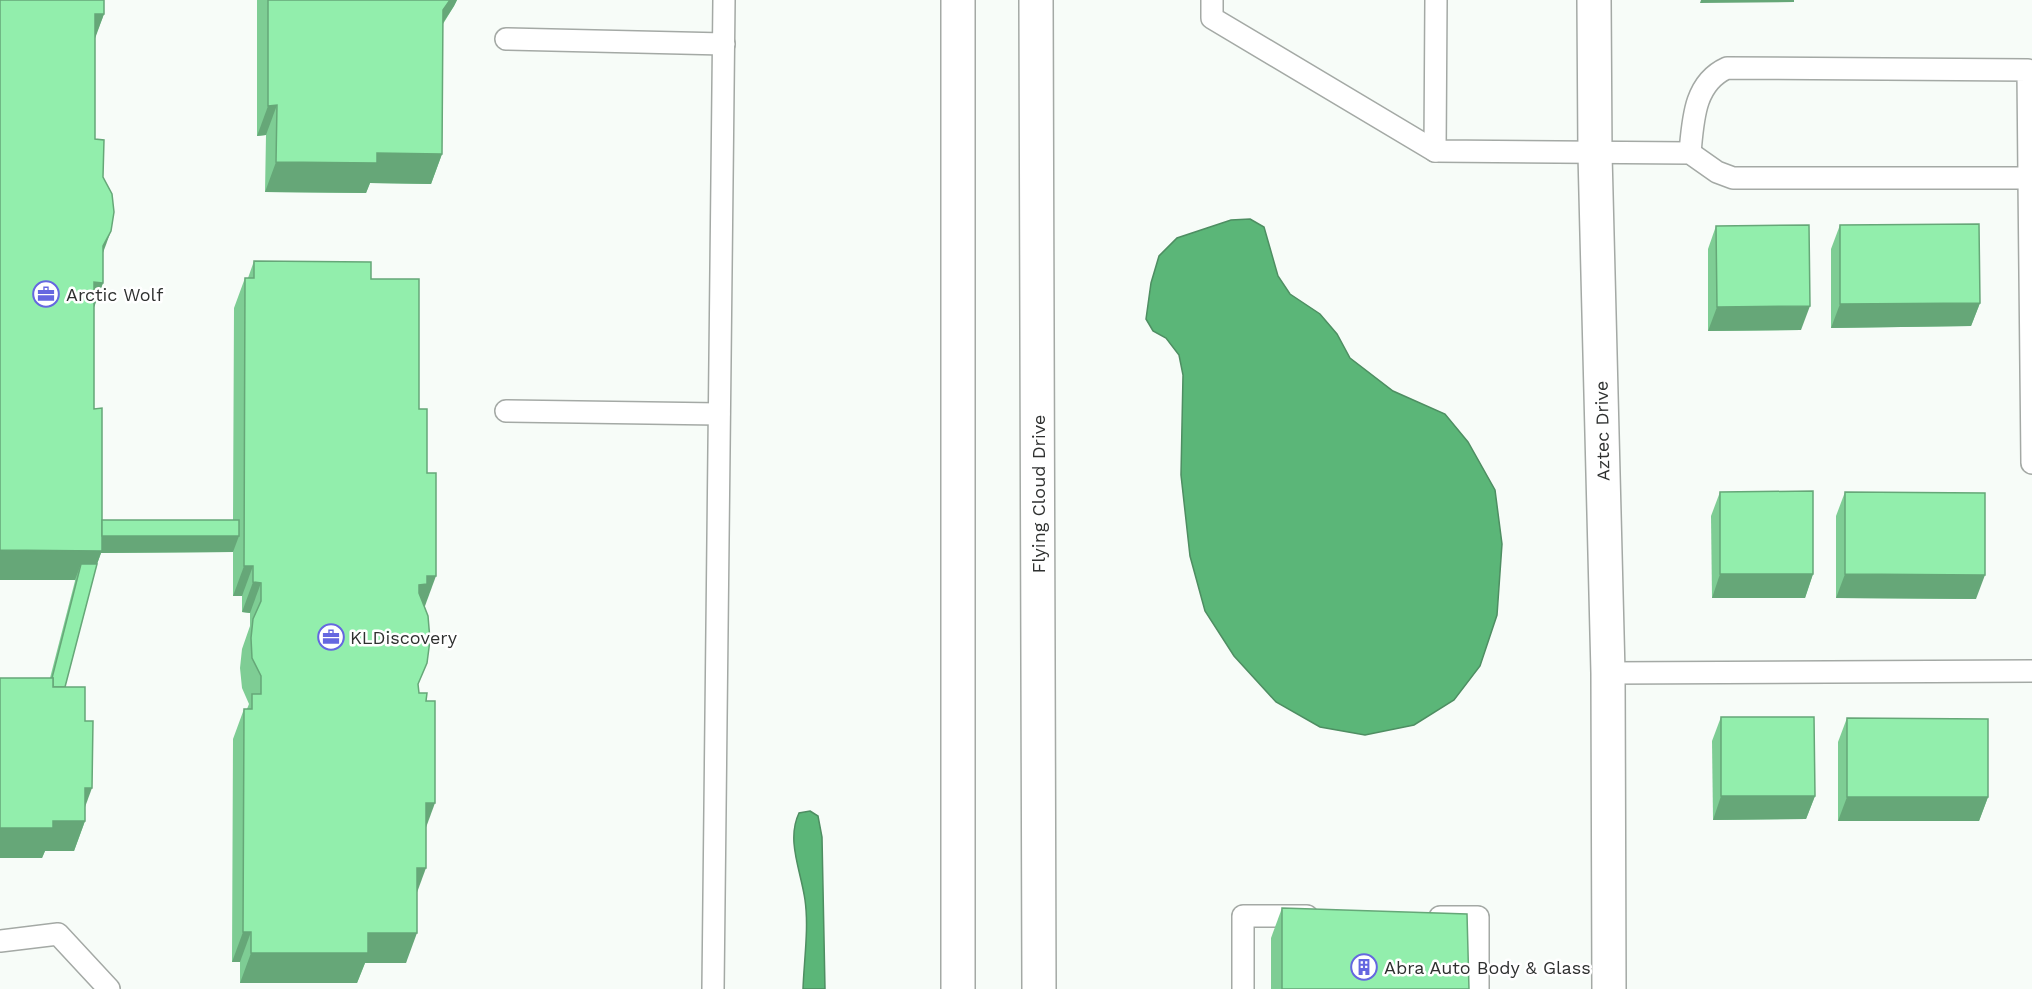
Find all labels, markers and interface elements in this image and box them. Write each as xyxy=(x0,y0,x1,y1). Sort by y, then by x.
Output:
office icon: Arctic Wolf xyxy=(31,279,61,309)
place label: Arctic Wolf xyxy=(66,284,163,305)
street label: Aztec Drive xyxy=(1591,381,1613,481)
street label: Flying Cloud Drive xyxy=(1028,415,1049,573)
office icon: KLDiscovery xyxy=(316,622,346,652)
place label: KLDiscovery xyxy=(350,627,458,648)
building icon: Abra Auto Body & Glass xyxy=(1349,952,1379,982)
place label: Abra Auto Body & Glass xyxy=(1384,957,1591,978)

